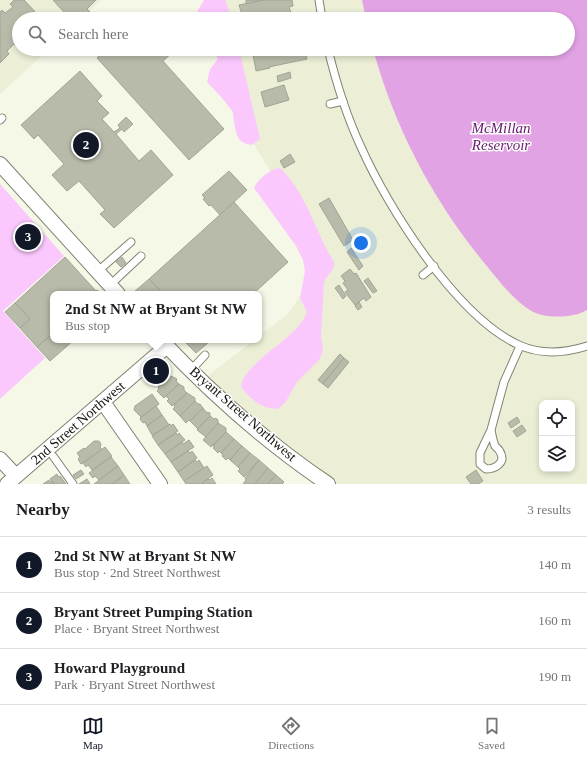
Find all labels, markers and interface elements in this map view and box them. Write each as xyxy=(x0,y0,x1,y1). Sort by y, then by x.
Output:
search box xyxy=(12,12,575,56)
icon: search xyxy=(26,23,48,45)
text: Search here xyxy=(58,26,128,42)
water label: McMillan Reservoir xyxy=(470,120,531,153)
pin: 2 xyxy=(73,130,99,160)
pin: 3 xyxy=(15,222,41,252)
your location xyxy=(351,233,371,253)
popup xyxy=(50,291,262,343)
text: 2nd St NW at Bryant St NW xyxy=(65,301,247,317)
text: Bus stop xyxy=(65,318,110,333)
pin: 1 xyxy=(143,356,169,386)
street label: Bryant Street Northwest xyxy=(187,364,299,464)
street label: 2nd Street Northwest xyxy=(28,378,128,468)
map controls xyxy=(539,400,575,472)
button: locate xyxy=(539,400,575,436)
button: layers xyxy=(539,436,575,472)
text: Nearby xyxy=(16,500,70,519)
text: 3 results xyxy=(527,502,571,517)
text: 2nd St NW at Bryant St NW xyxy=(54,548,236,564)
text: 1 xyxy=(26,557,32,572)
text: 140 m xyxy=(538,557,571,572)
text: Bus stop · 2nd Street Northwest xyxy=(54,565,220,580)
text: Bryant Street Pumping Station xyxy=(54,604,252,620)
text: 2 xyxy=(26,613,32,628)
text: 160 m xyxy=(538,613,571,628)
text: Place · Bryant Street Northwest xyxy=(54,621,219,636)
text: Howard Playground xyxy=(54,660,185,676)
text: 3 xyxy=(26,669,32,684)
text: 190 m xyxy=(538,669,571,684)
text: Park · Bryant Street Northwest xyxy=(54,677,215,692)
tab: Map xyxy=(82,715,104,751)
tab: Directions xyxy=(268,715,314,751)
tab: Saved xyxy=(478,715,505,751)

